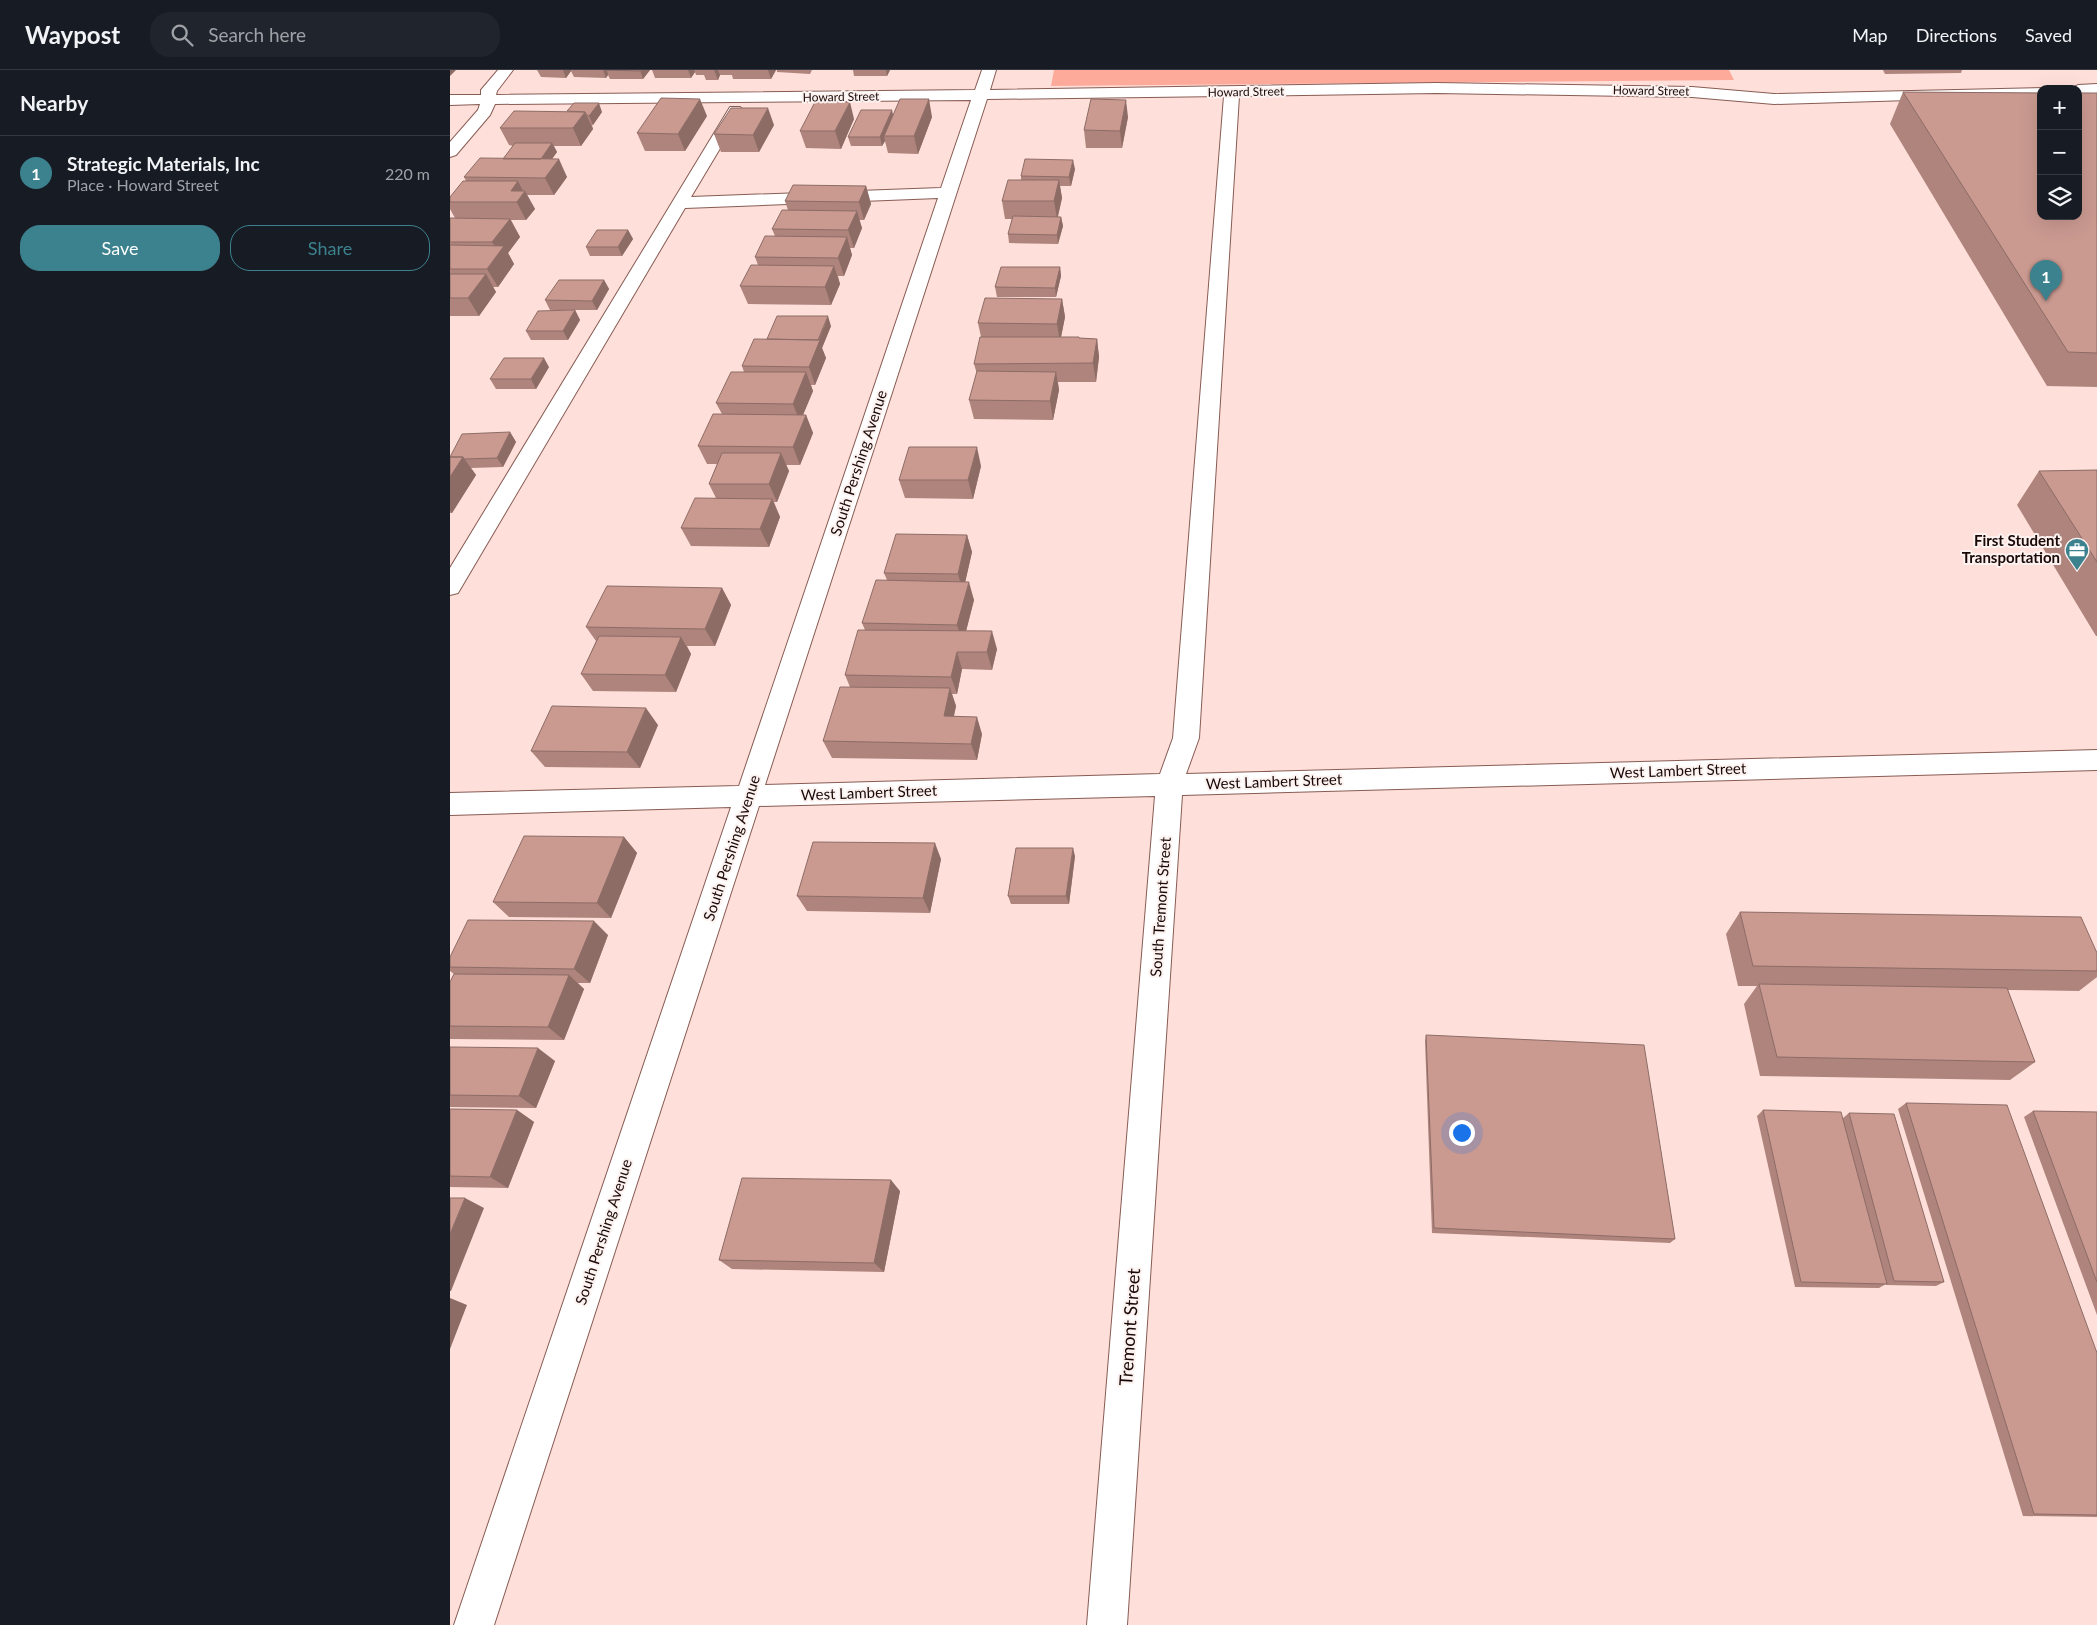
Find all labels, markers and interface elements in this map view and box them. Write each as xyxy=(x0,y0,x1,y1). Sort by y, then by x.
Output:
search box xyxy=(150,12,500,57)
text: Waypost xyxy=(25,20,120,49)
icon: search xyxy=(168,21,196,49)
text: Search here xyxy=(208,23,306,46)
text: Map xyxy=(1852,24,1888,46)
text: Directions xyxy=(1916,24,1997,46)
text: Saved xyxy=(2025,24,2072,46)
street label: Howard Street xyxy=(1613,82,1690,99)
street label: Howard Street xyxy=(1208,83,1285,100)
map controls xyxy=(2037,85,2082,220)
button: + xyxy=(2037,85,2082,130)
street label: Howard Street xyxy=(803,88,880,105)
text: Nearby xyxy=(20,90,88,115)
button: − xyxy=(2037,130,2082,175)
text: Strategic Materials, Inc xyxy=(67,152,260,175)
text: 1 xyxy=(31,164,41,183)
text: 220 m xyxy=(385,164,430,183)
text: Place · Howard Street xyxy=(67,175,219,194)
button: layers xyxy=(2037,175,2082,220)
button: Save xyxy=(20,225,220,271)
button: Share xyxy=(230,225,430,271)
pin: 1 xyxy=(2030,260,2062,301)
street label: South Pershing Avenue xyxy=(826,387,890,538)
place label: First Student Transportation xyxy=(1962,531,2060,566)
office icon: First Student Transportation xyxy=(2064,537,2090,571)
street label: West Lambert Street xyxy=(1610,759,1747,781)
street label: West Lambert Street xyxy=(1206,770,1343,792)
street label: South Pershing Avenue xyxy=(699,772,763,923)
street label: West Lambert Street xyxy=(801,781,938,803)
street label: South Tremont Street xyxy=(1146,836,1174,977)
your location xyxy=(1449,1120,1475,1146)
street label: South Pershing Avenue xyxy=(571,1156,635,1307)
street label: Tremont Street xyxy=(1114,1267,1144,1386)

